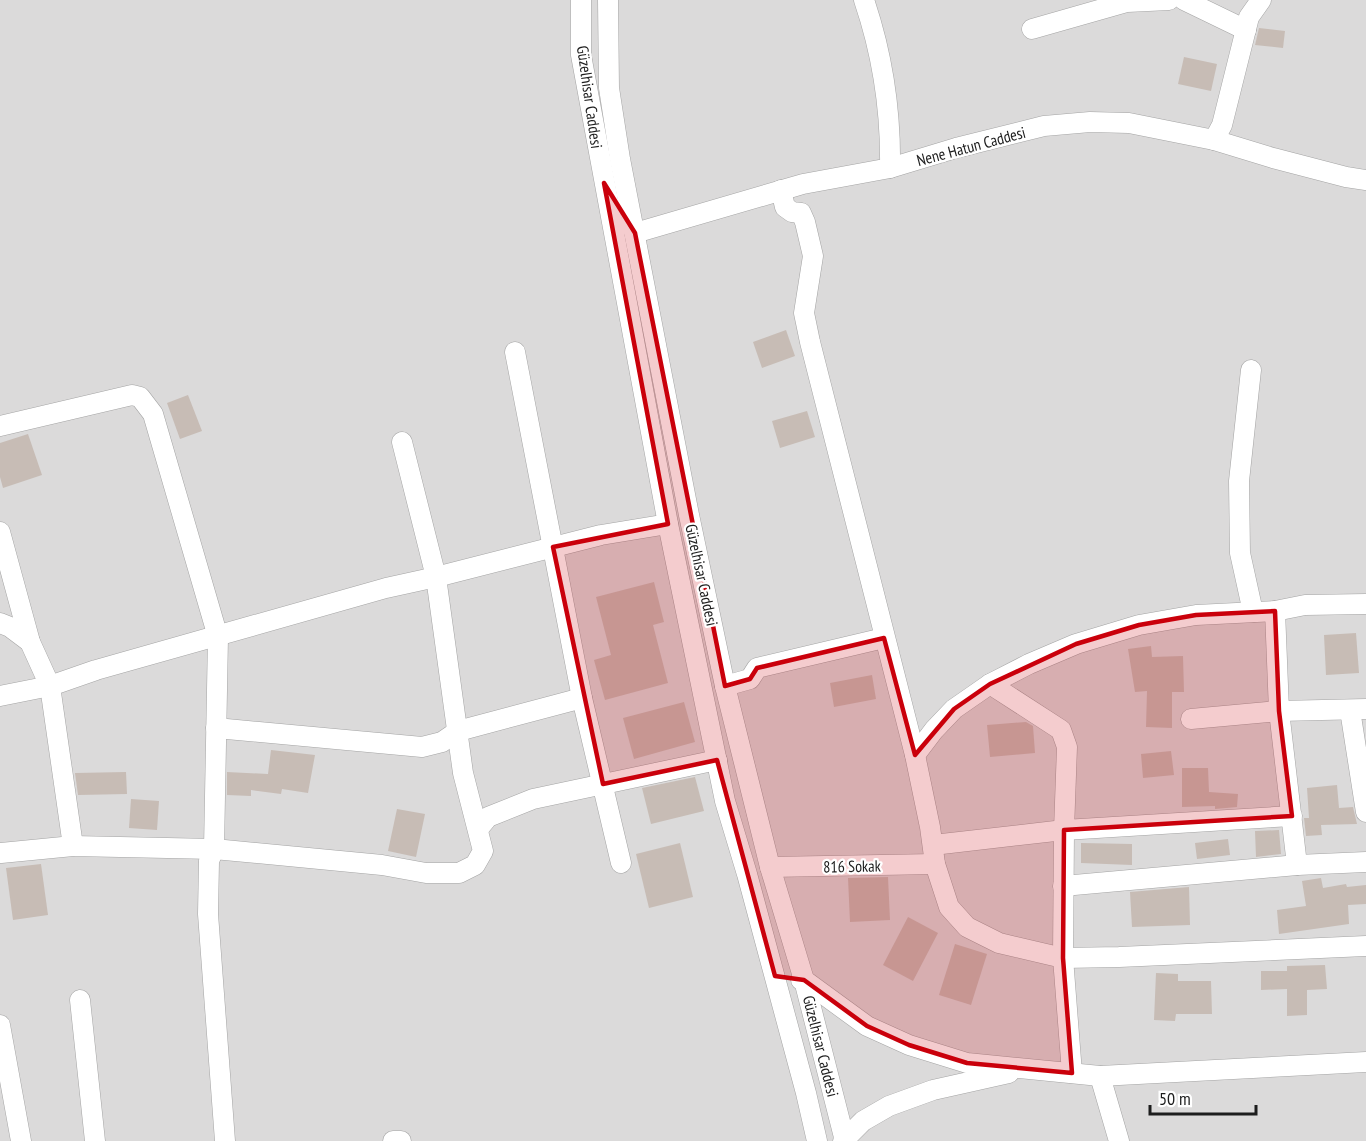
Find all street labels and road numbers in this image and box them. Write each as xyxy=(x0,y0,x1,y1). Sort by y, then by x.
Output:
street label: Güzelhisar Caddesi xyxy=(573,44,607,150)
street label: Nene Hatun Caddesi xyxy=(914,122,1028,170)
street label: Güzelhisar Caddesi xyxy=(681,522,723,628)
street label: 816 Sokak xyxy=(823,855,882,877)
street label: Güzelhisar Caddesi xyxy=(799,993,843,1099)

